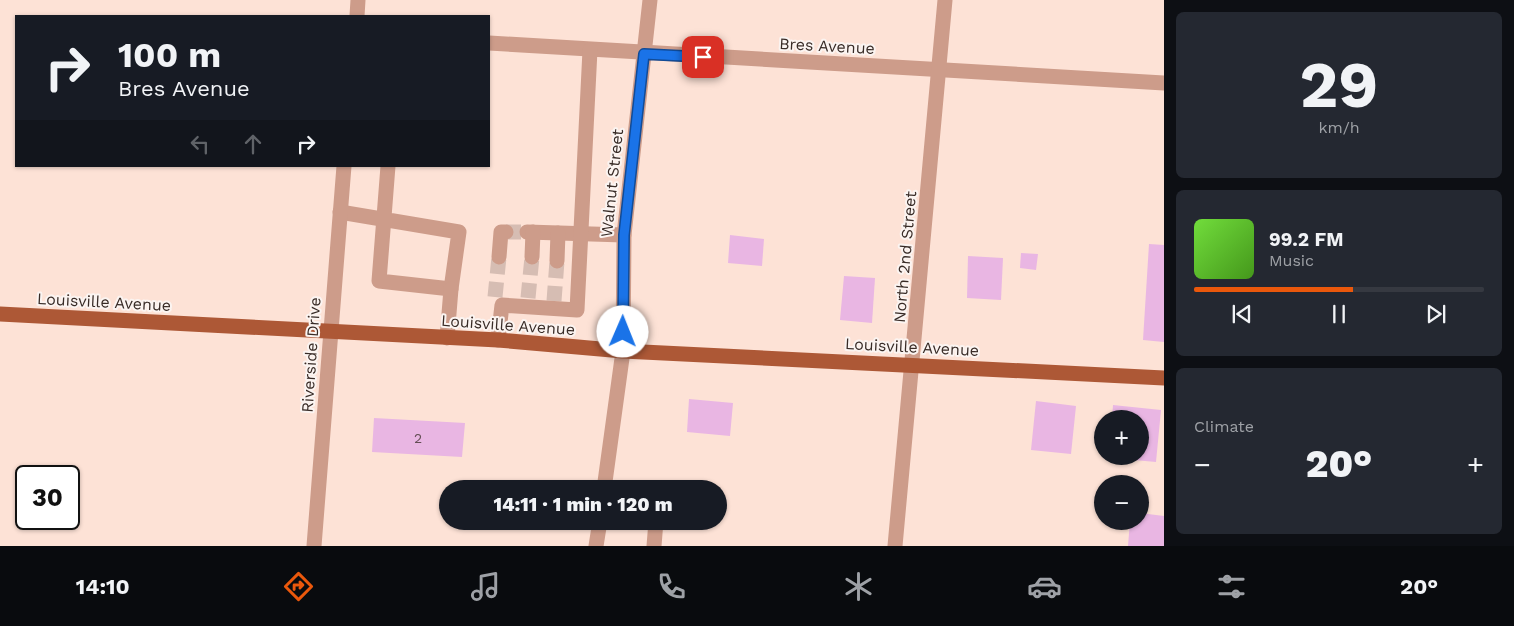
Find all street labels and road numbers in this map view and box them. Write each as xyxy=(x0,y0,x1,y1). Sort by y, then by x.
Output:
street label: Bres Avenue xyxy=(779,34,875,58)
street label: Walnut Street xyxy=(597,128,627,238)
street label: North 2nd Street xyxy=(890,190,920,324)
street label: Louisville Avenue xyxy=(36,289,172,315)
street label: Riverside Drive xyxy=(297,297,325,413)
street label: Louisville Avenue xyxy=(440,311,576,339)
street label: Louisville Avenue xyxy=(844,334,980,360)

